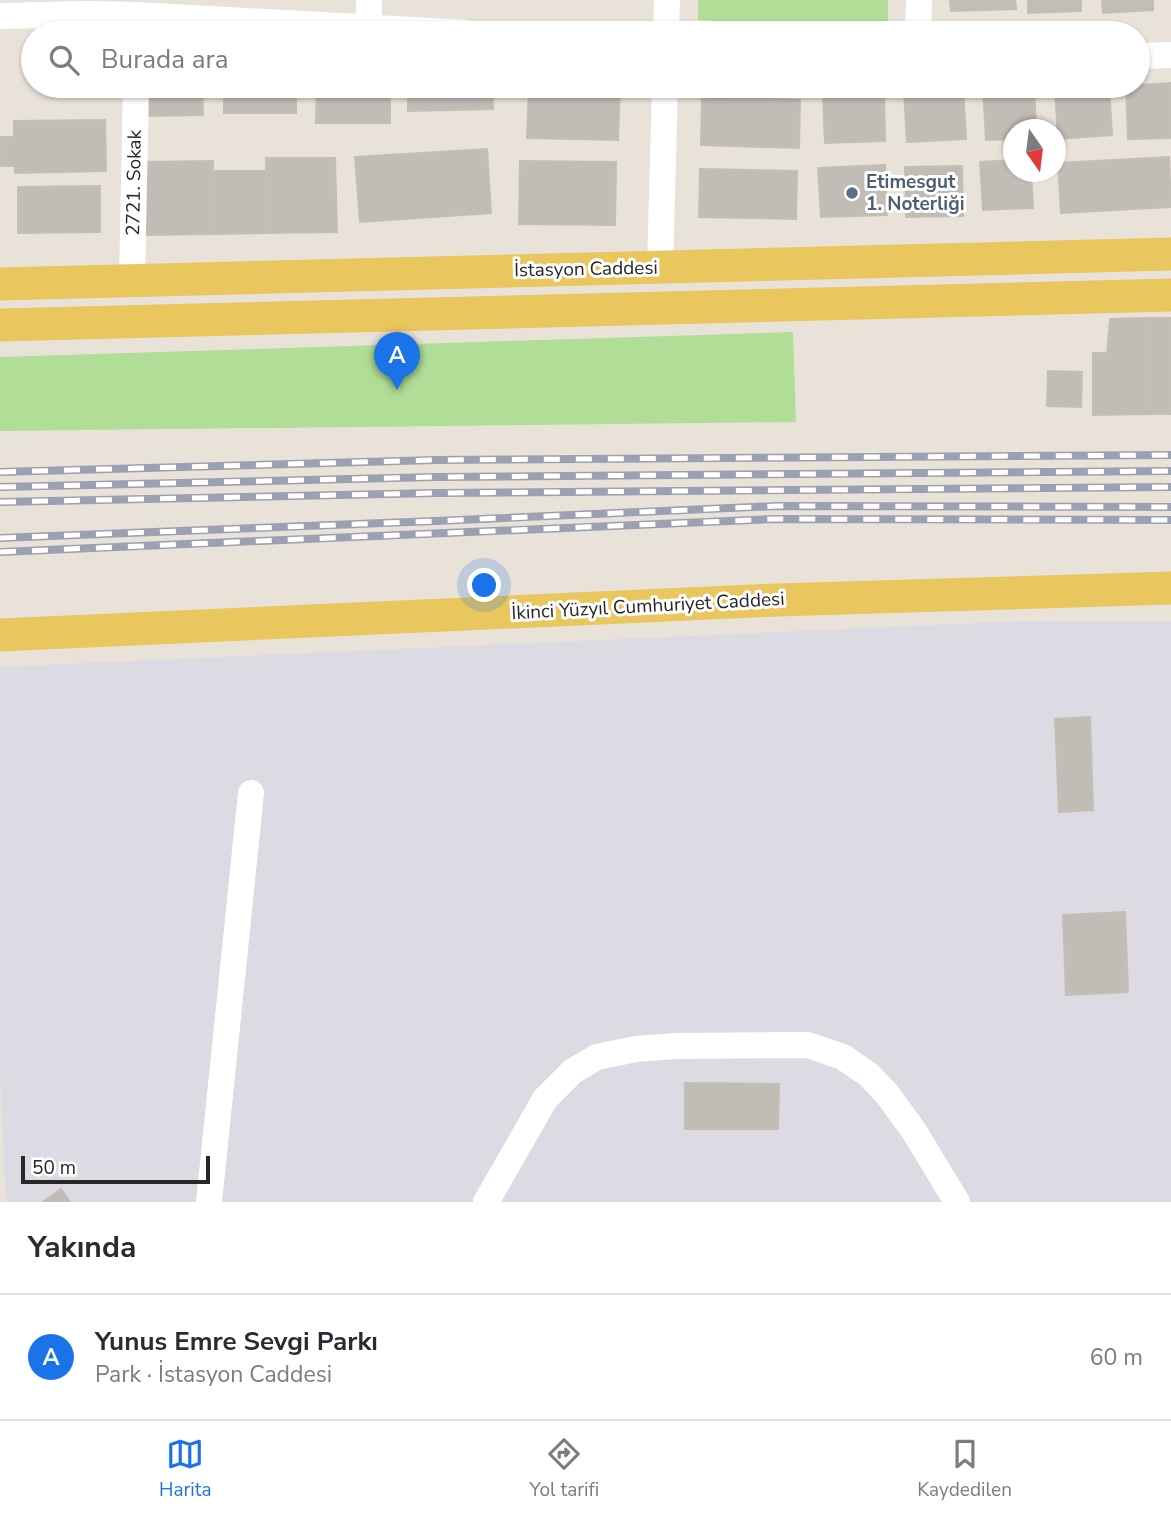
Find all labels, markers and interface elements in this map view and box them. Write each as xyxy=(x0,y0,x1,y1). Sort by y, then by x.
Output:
search box xyxy=(21,21,1150,98)
icon: search xyxy=(45,41,83,79)
text: Burada ara xyxy=(101,42,228,77)
north arrow xyxy=(1003,119,1066,182)
street label: 2721. Sokak xyxy=(120,129,148,236)
place label: Etimesgut 1. Noterliği xyxy=(866,169,964,217)
marker: Etimesgut 1. Noterliği xyxy=(844,185,860,201)
street label: İstasyon Caddesi xyxy=(514,255,658,283)
pin: A xyxy=(374,332,420,390)
your location xyxy=(467,568,501,602)
street label: İkinci Yüzyıl Cumhuriyet Caddesi xyxy=(511,586,785,626)
scale bar xyxy=(21,1153,210,1185)
text: 50 m xyxy=(32,1155,76,1181)
text: Yakında xyxy=(28,1227,136,1268)
text: Yunus Emre Sevgi Parkı xyxy=(95,1324,378,1359)
text: A xyxy=(42,1342,60,1373)
text: 60 m xyxy=(1090,1342,1143,1373)
text: Park · İstasyon Caddesi xyxy=(95,1359,332,1390)
tab: Harita xyxy=(159,1435,212,1503)
tab: Yol tarifi xyxy=(530,1435,599,1503)
tab: Kaydedilen xyxy=(917,1435,1012,1503)

